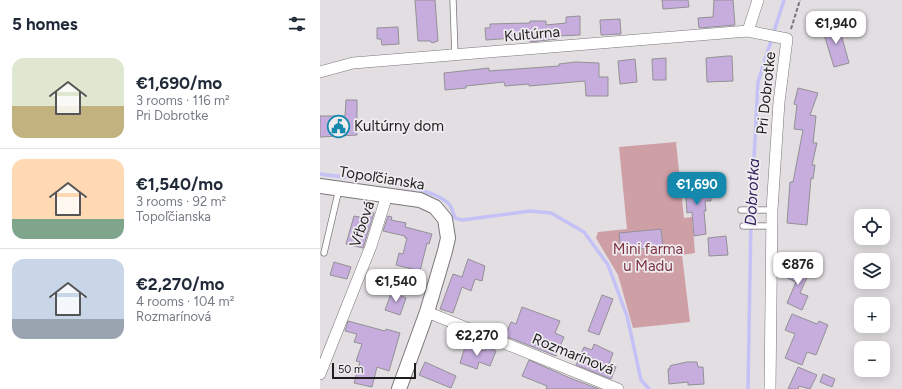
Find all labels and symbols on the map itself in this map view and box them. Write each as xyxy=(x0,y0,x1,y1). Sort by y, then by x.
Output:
pin: €1,940 xyxy=(803,11,869,45)
street label: Kultúrna xyxy=(503,23,561,45)
street label: Pri Dobrotke xyxy=(753,51,779,135)
public building icon: Kultúrny dom xyxy=(326,113,352,139)
place label: Kultúrny dom xyxy=(354,117,444,135)
water label: Dobrotka xyxy=(741,158,763,226)
street label: Topoľčianska xyxy=(338,162,426,194)
pin: €1,690 xyxy=(664,172,730,206)
street label: Vŕbová xyxy=(346,198,378,250)
park label: Mini farma u Madu xyxy=(613,240,683,275)
pin: €876 xyxy=(774,252,822,286)
pin: €1,540 xyxy=(363,269,429,303)
pin: €2,270 xyxy=(444,323,510,357)
street label: Rozmarínová xyxy=(529,329,617,379)
scale bar xyxy=(332,361,416,380)

